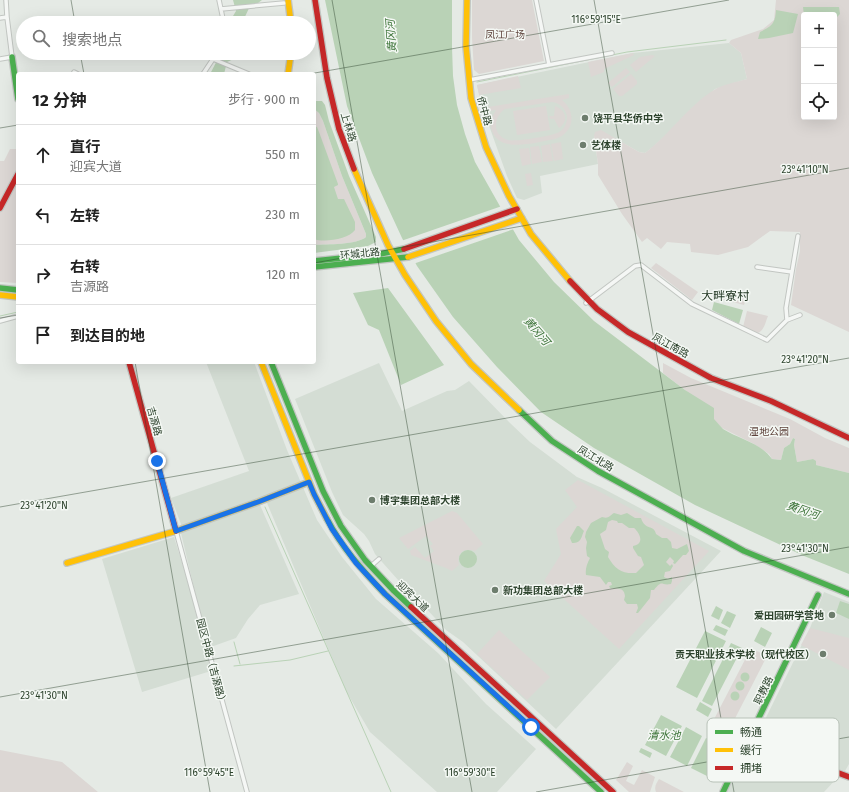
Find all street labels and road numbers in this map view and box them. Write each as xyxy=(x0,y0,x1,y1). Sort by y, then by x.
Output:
street label: 侨中路 xyxy=(474,94,494,127)
street label: 上林路 xyxy=(338,111,358,143)
street label: 环城北路 xyxy=(340,246,381,262)
street label: 凤江南路 xyxy=(650,331,691,361)
street label: 吉源路 xyxy=(144,405,164,437)
street label: 凤江北路 xyxy=(575,443,616,474)
street label: 迎宾大道 xyxy=(394,579,431,615)
street label: 园区中路（吉源路） xyxy=(194,617,228,707)
street label: 职教路 xyxy=(752,674,776,707)

